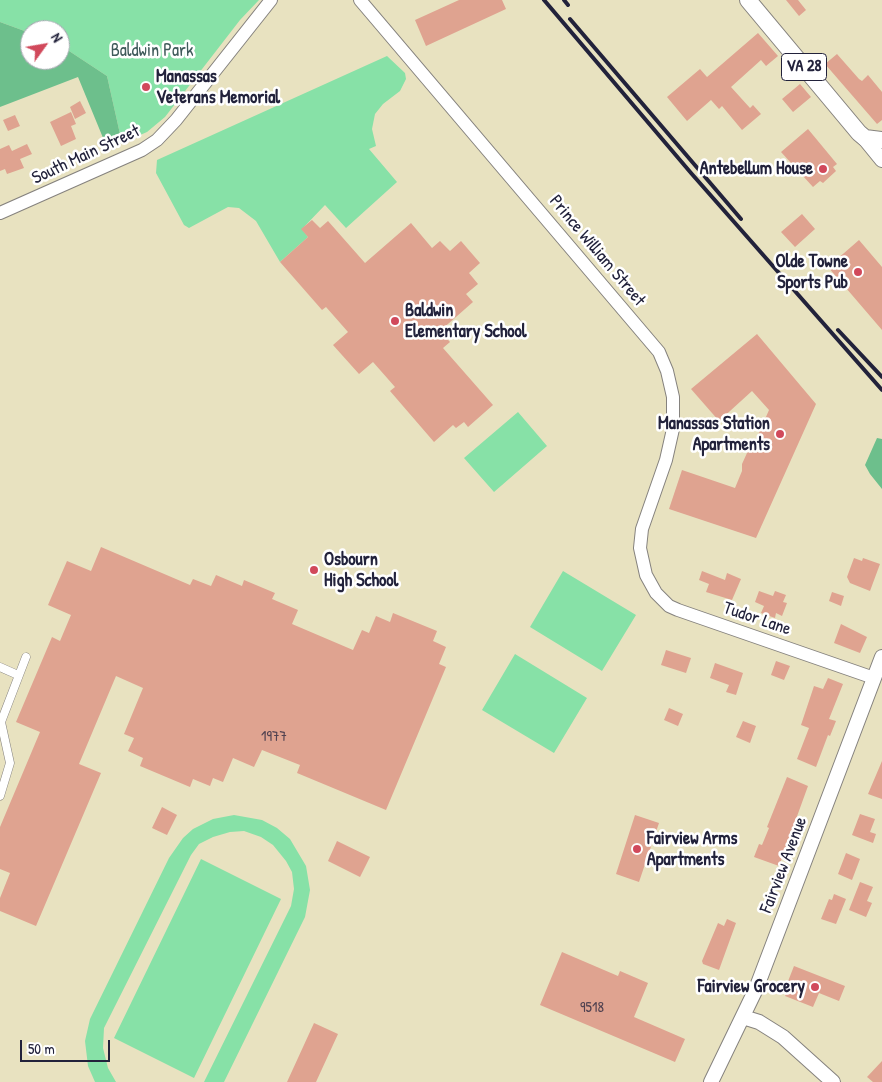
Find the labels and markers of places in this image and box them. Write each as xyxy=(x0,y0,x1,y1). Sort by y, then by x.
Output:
place label: Manassas Veterans Memorial xyxy=(156,66,280,108)
marker: Manassas Veterans Memorial xyxy=(140,81,152,93)
place label: Antebellum House xyxy=(700,158,813,180)
marker: Antebellum House xyxy=(817,163,829,175)
place label: Olde Towne Sports Pub xyxy=(776,251,848,294)
marker: Olde Towne Sports Pub xyxy=(852,266,864,278)
place label: Baldwin Elementary School xyxy=(405,300,526,342)
marker: Baldwin Elementary School xyxy=(389,315,401,327)
place label: Manassas Station Apartments xyxy=(658,413,770,456)
marker: Manassas Station Apartments xyxy=(774,428,786,440)
place label: Osbourn High School xyxy=(324,549,398,592)
marker: Osbourn High School xyxy=(308,564,320,576)
place label: Fairview Arms Apartments xyxy=(647,828,738,871)
marker: Fairview Arms Apartments xyxy=(631,843,643,855)
place label: Fairview Grocery xyxy=(698,976,805,998)
marker: Fairview Grocery xyxy=(809,981,821,993)

